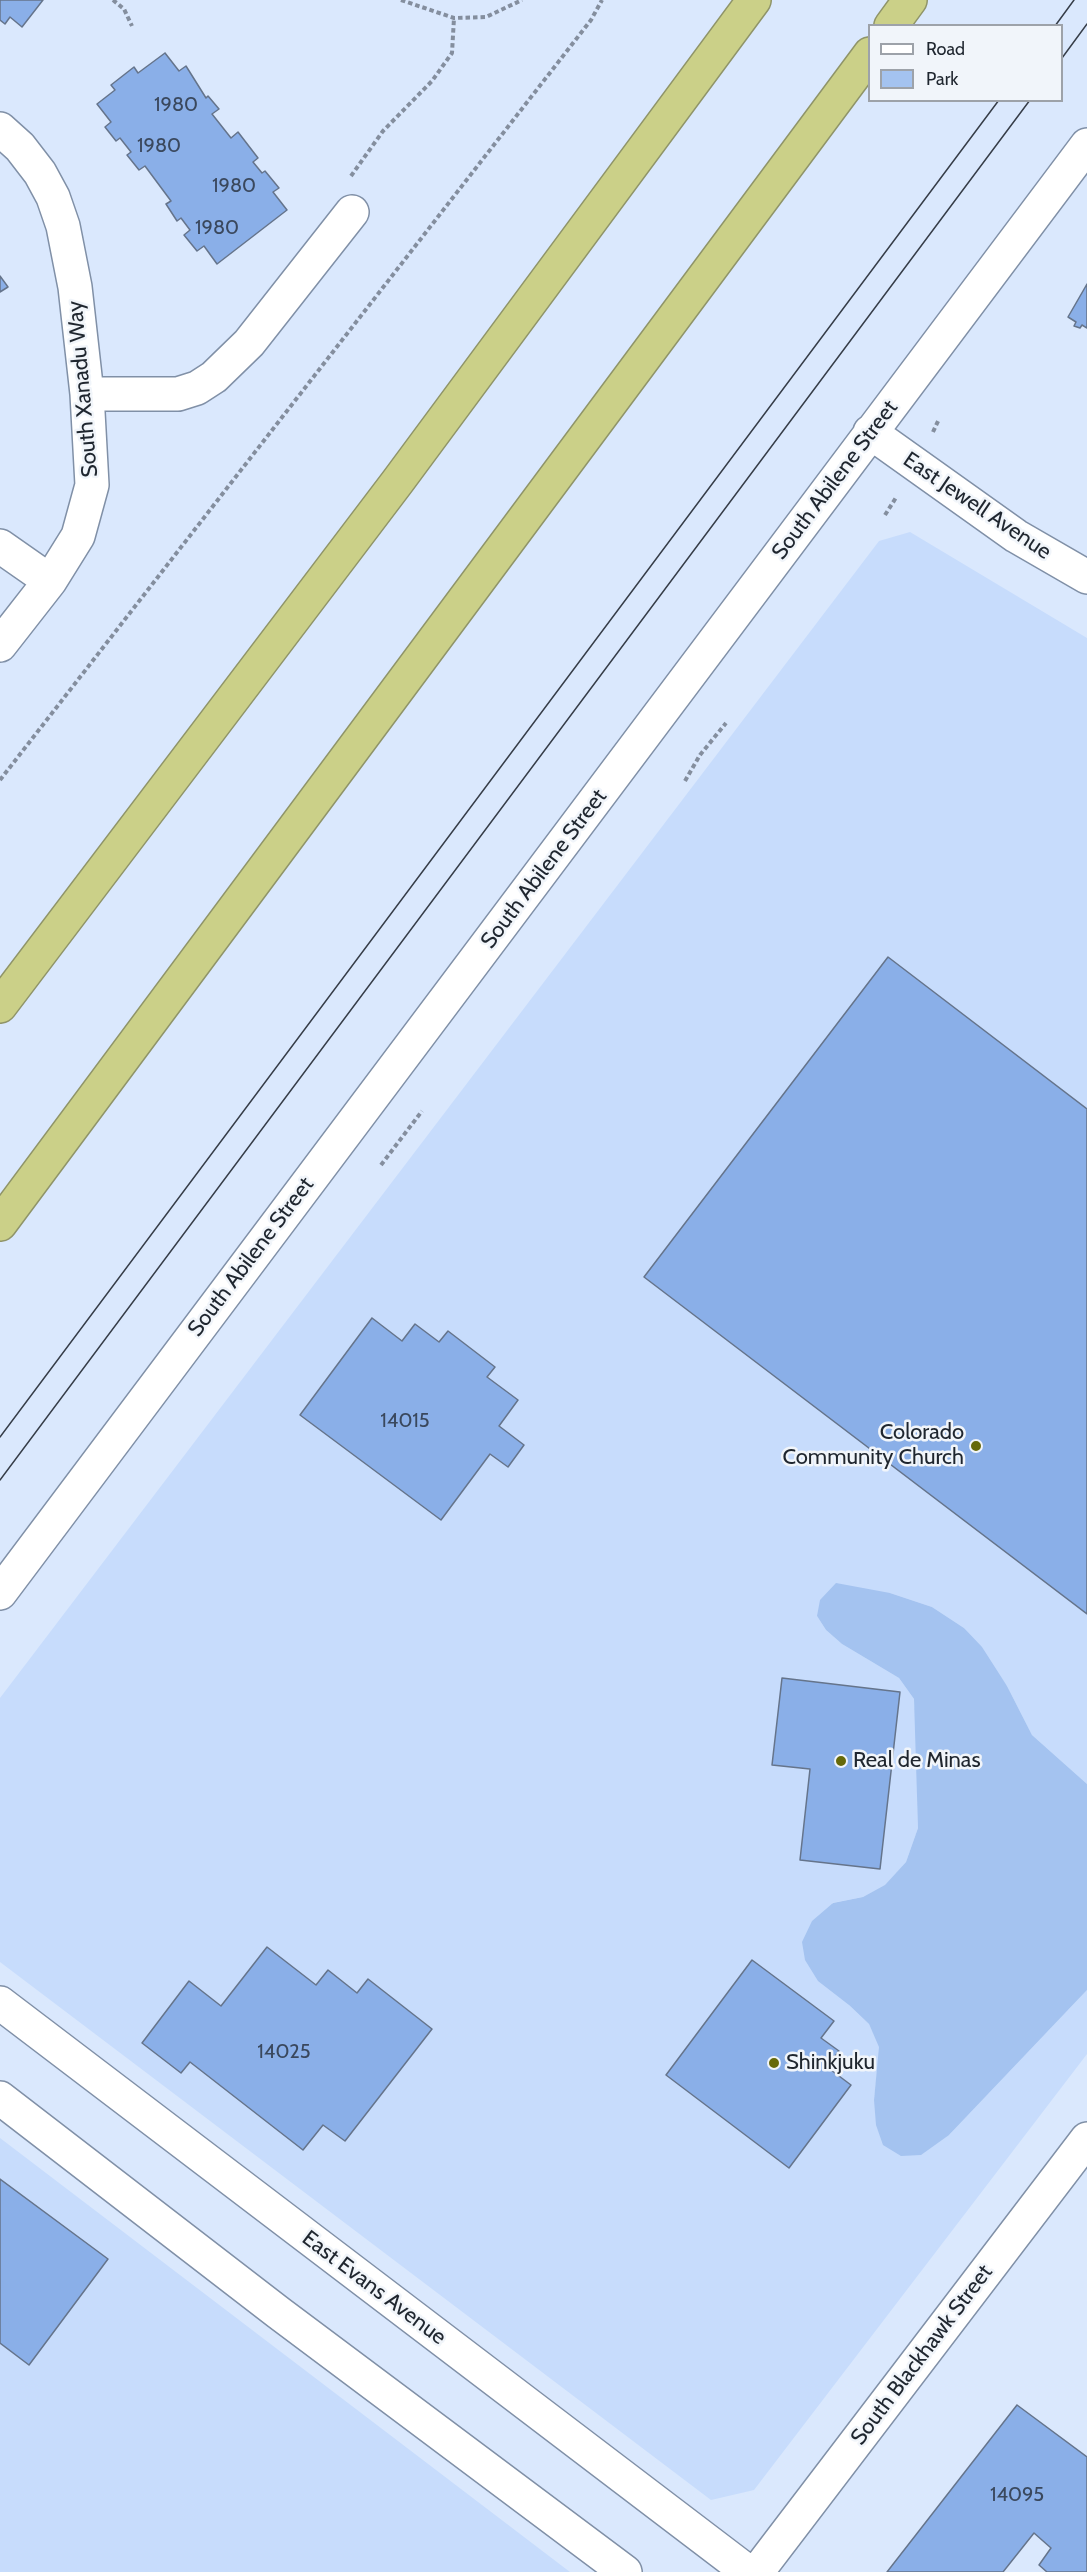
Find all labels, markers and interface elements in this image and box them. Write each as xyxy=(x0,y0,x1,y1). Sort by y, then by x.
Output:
legend xyxy=(868,24,1063,102)
text: Road xyxy=(926,38,965,60)
text: Park xyxy=(926,68,958,90)
house number: 1980 xyxy=(154,93,198,117)
house number: 1980 xyxy=(137,134,181,158)
house number: 1980 xyxy=(212,174,256,198)
house number: 1980 xyxy=(195,216,239,240)
street label: South Xanadu Way xyxy=(62,300,104,478)
street label: South Abilene Street xyxy=(767,395,903,565)
street label: East Jewell Avenue xyxy=(898,447,1056,565)
street label: South Abilene Street xyxy=(476,784,612,954)
street label: South Abilene Street xyxy=(183,1172,319,1342)
house number: 14015 xyxy=(380,1409,430,1433)
place label: Colorado Community Church xyxy=(783,1420,964,1472)
marker: Colorado Community Church xyxy=(969,1439,983,1453)
place label: Real de Minas xyxy=(853,1748,981,1774)
marker: Real de Minas xyxy=(834,1754,848,1768)
house number: 14025 xyxy=(257,2040,311,2064)
place label: Shinkjuku xyxy=(786,2050,875,2076)
marker: Shinkjuku xyxy=(767,2056,781,2070)
street label: East Evans Avenue xyxy=(297,2225,451,2351)
street label: South Blackhawk Street xyxy=(846,2260,998,2450)
house number: 14095 xyxy=(990,2483,1044,2507)

